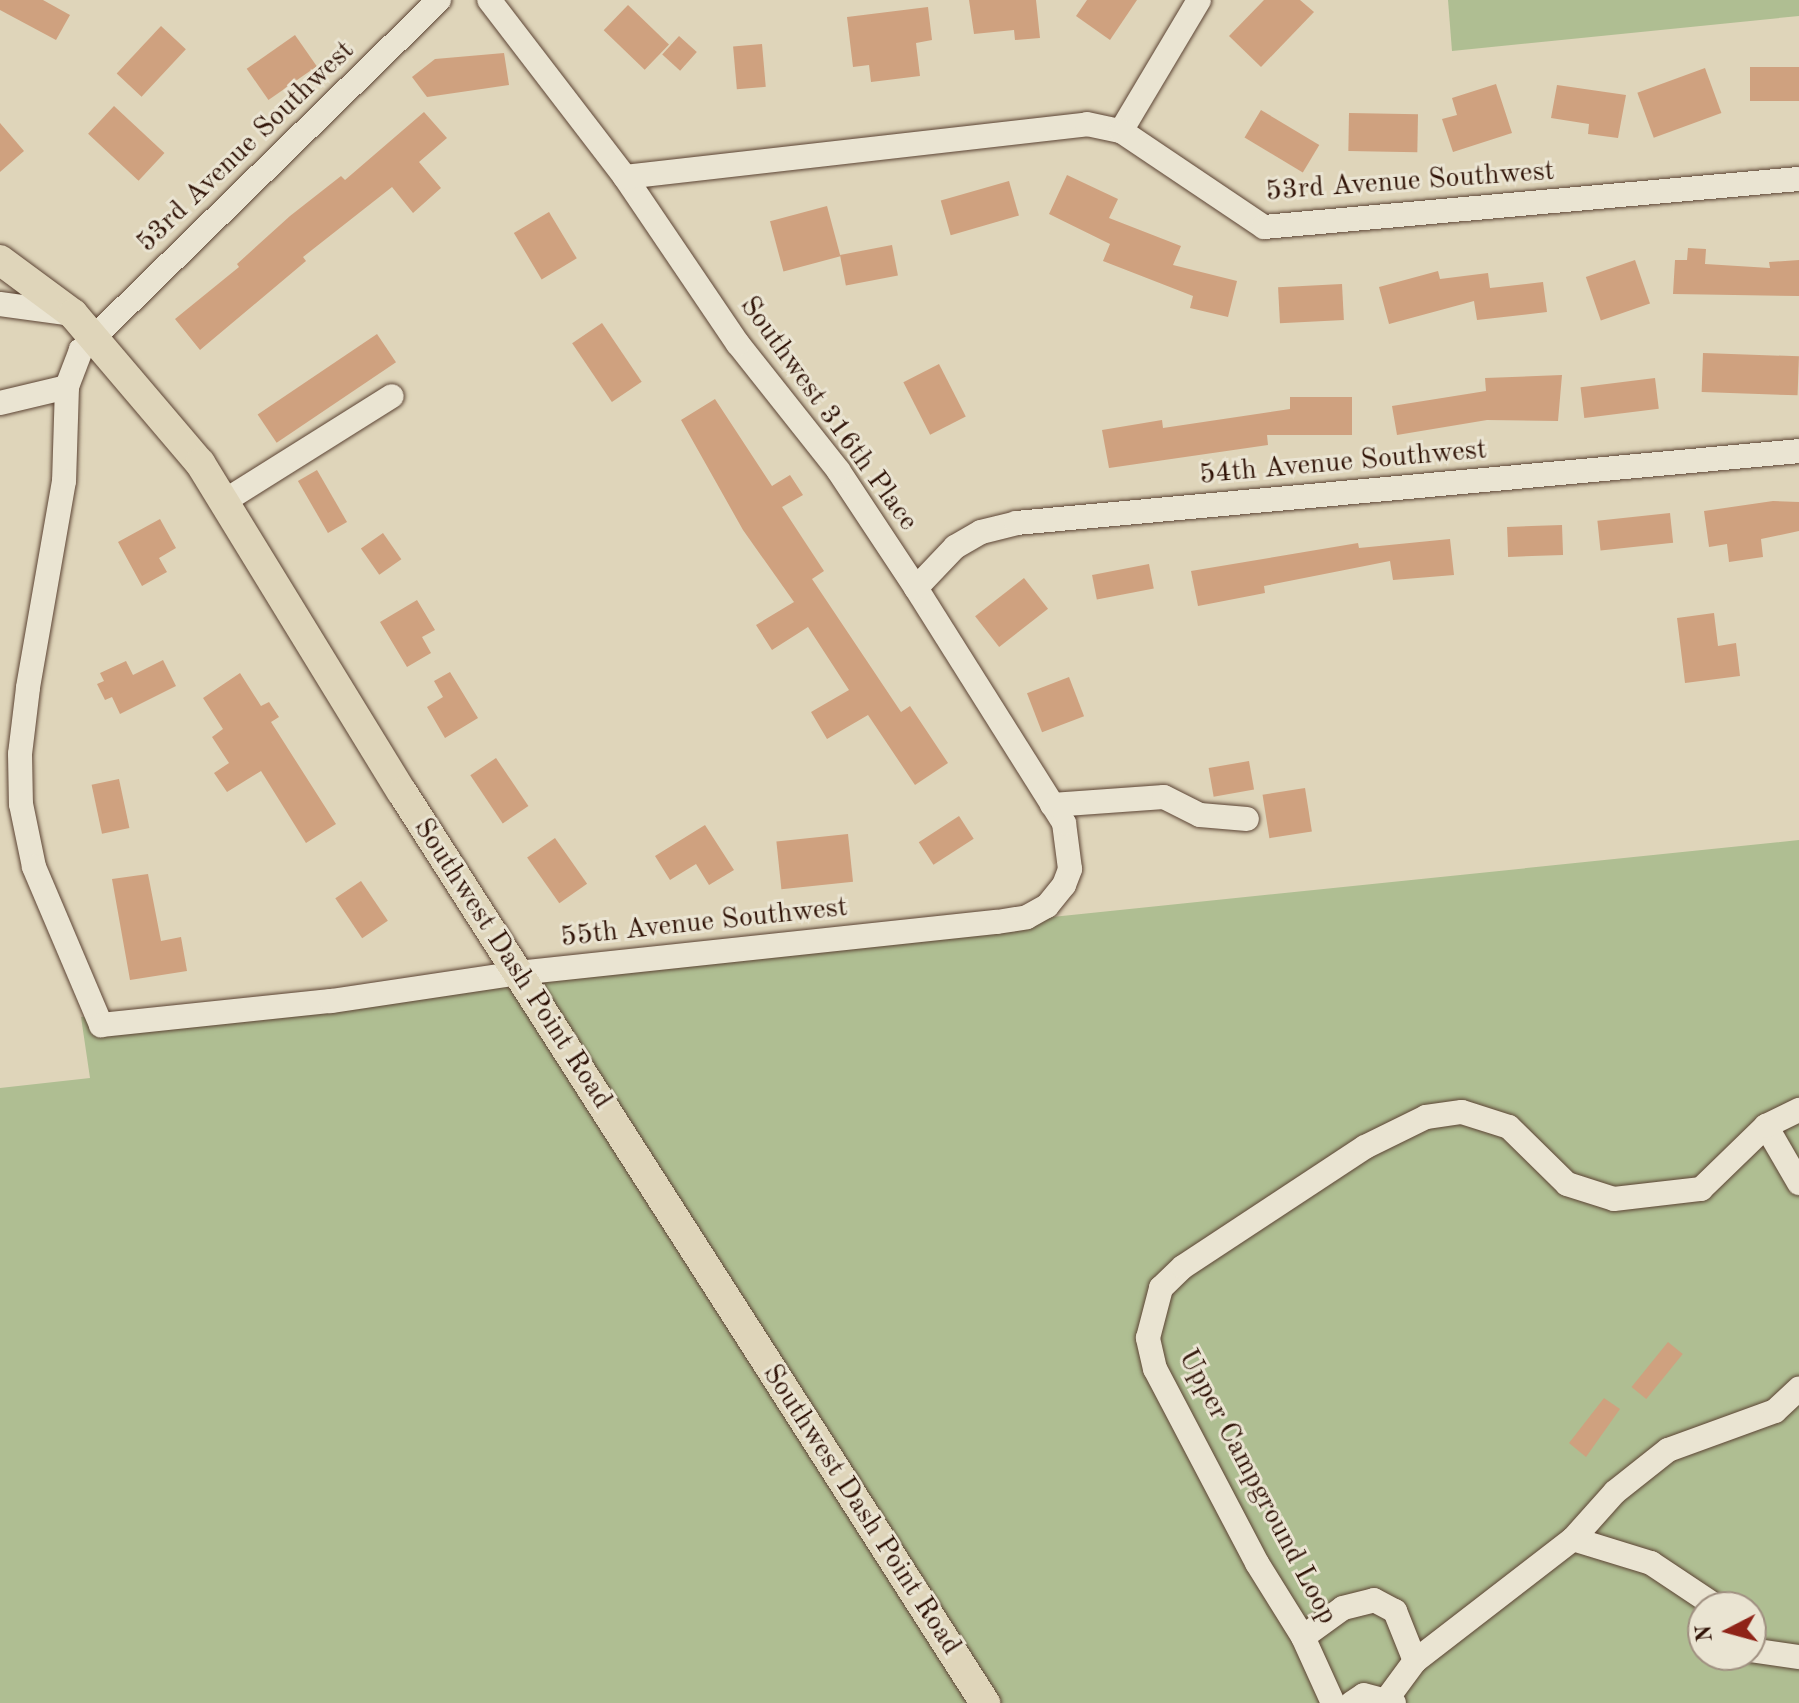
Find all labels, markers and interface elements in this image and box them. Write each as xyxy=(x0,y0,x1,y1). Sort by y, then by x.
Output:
street label: 53rd Avenue Southwest xyxy=(130,34,362,260)
street label: 53rd Avenue Southwest xyxy=(1264,155,1556,209)
street label: Southwest 316th Place xyxy=(732,290,924,538)
street label: 54th Avenue Southwest xyxy=(1198,434,1488,492)
street label: Southwest Dash Point Road xyxy=(405,813,619,1115)
street label: 55th Avenue Southwest xyxy=(559,891,849,955)
street label: Upper Campground Loop xyxy=(1170,1344,1344,1630)
street label: Southwest Dash Point Road xyxy=(754,1359,968,1661)
north arrow xyxy=(1687,1591,1767,1671)
text: N xyxy=(1693,1624,1717,1643)

